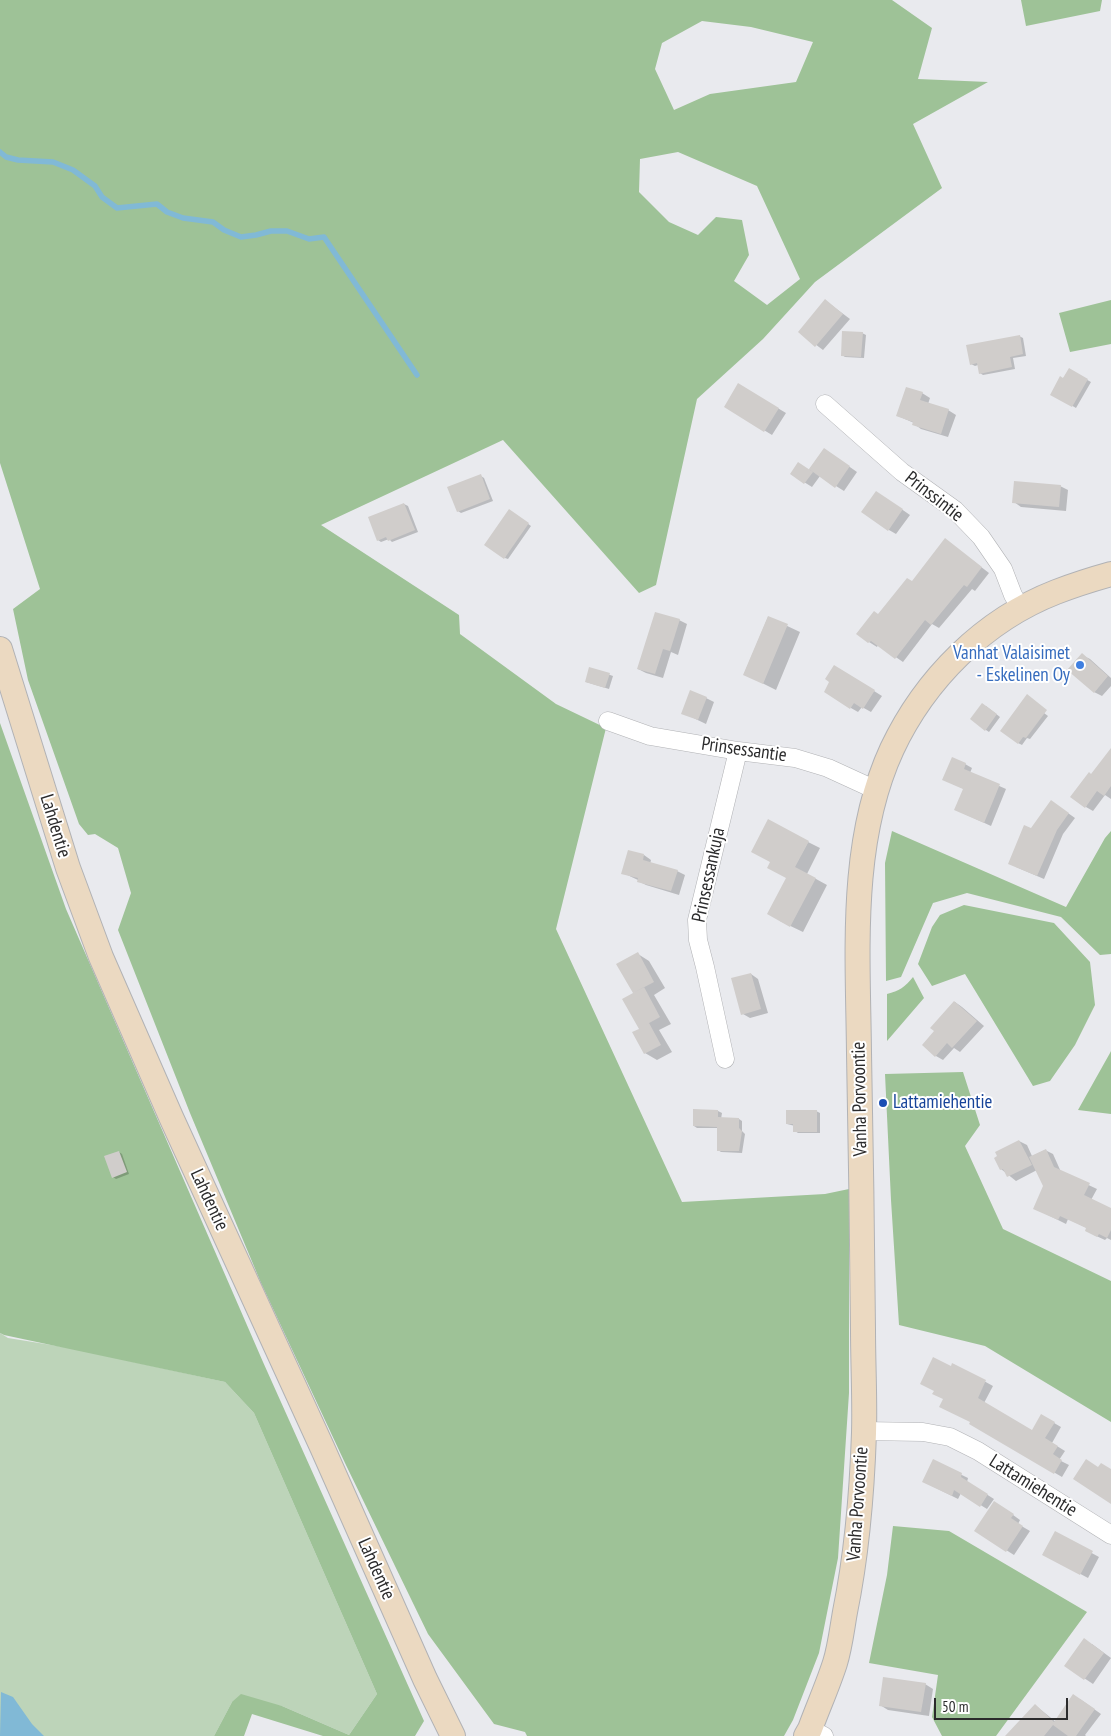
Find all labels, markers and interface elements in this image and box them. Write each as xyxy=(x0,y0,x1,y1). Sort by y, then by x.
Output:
street label: Prinssintie xyxy=(900,467,968,527)
place label: Vanhat Valaisimet - Eskelinen Oy xyxy=(953,643,1070,687)
marker: Vanhat Valaisimet - Eskelinen Oy xyxy=(1074,659,1086,671)
street label: Prinsessantie xyxy=(700,733,788,767)
street label: Lahdentie xyxy=(35,791,75,861)
street label: Prinsessankuja xyxy=(688,826,730,924)
street label: Vanha Porvoontie xyxy=(848,1041,872,1157)
place label: Lattamiehentie xyxy=(893,1092,992,1114)
marker: Lattamiehentie xyxy=(877,1097,889,1109)
street label: Lahdentie xyxy=(185,1166,233,1234)
street label: Vanha Porvoontie xyxy=(843,1446,873,1562)
street label: Lattamiehentie xyxy=(985,1450,1081,1522)
street label: Lahdentie xyxy=(352,1535,400,1603)
scale bar xyxy=(936,1688,1070,1720)
text: 50 m xyxy=(942,1697,968,1716)

